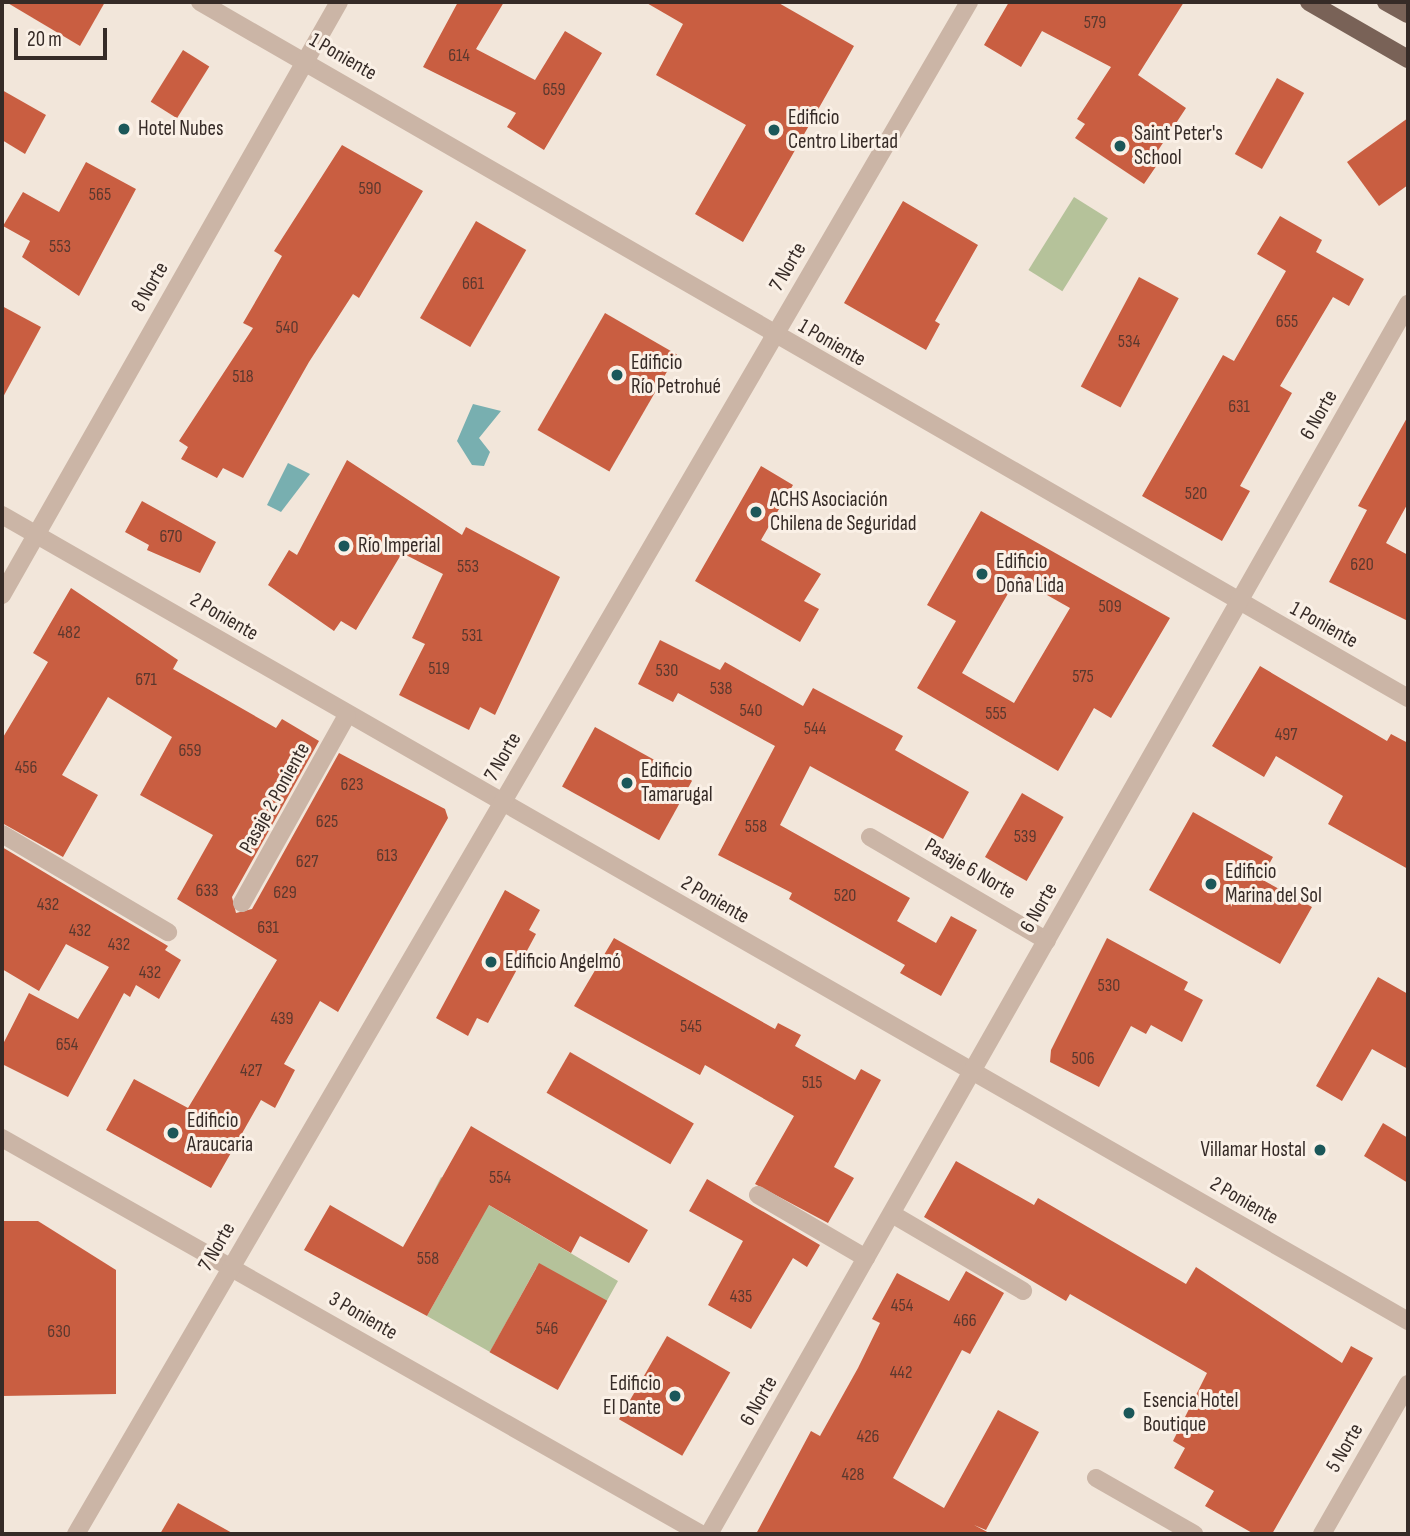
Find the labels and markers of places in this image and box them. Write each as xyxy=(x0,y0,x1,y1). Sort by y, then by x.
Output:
place label: Edificio Centro Libertad xyxy=(788,105,898,155)
place label: Hotel Nubes xyxy=(138,116,223,142)
marker: Hotel Nubes xyxy=(116,121,132,137)
place label: Saint Peter's School xyxy=(1134,121,1223,171)
marker: Edificio Centro Libertad xyxy=(766,122,782,138)
marker: Saint Peter's School xyxy=(1112,138,1128,154)
place label: Edificio Río Petrohué xyxy=(631,350,721,400)
marker: Edificio Río Petrohué xyxy=(609,367,625,383)
place label: ACHS Asociación Chilena de Seguridad xyxy=(770,487,916,537)
marker: ACHS Asociación Chilena de Seguridad xyxy=(748,504,764,520)
place label: Río Imperial xyxy=(358,533,440,559)
marker: Río Imperial xyxy=(336,538,352,554)
place label: Edificio Doña Lida xyxy=(996,549,1064,599)
marker: Edificio Doña Lida xyxy=(974,566,990,582)
place label: Edificio Tamarugal xyxy=(641,758,713,808)
marker: Edificio Tamarugal xyxy=(619,775,635,791)
place label: Edificio Marina del Sol xyxy=(1225,859,1322,909)
marker: Edificio Marina del Sol xyxy=(1203,876,1219,892)
place label: Edificio Angelmó xyxy=(505,949,621,975)
marker: Edificio Angelmó xyxy=(483,954,499,970)
place label: Edificio Araucaria xyxy=(187,1108,253,1158)
marker: Edificio Araucaria xyxy=(165,1125,181,1141)
place label: Villamar Hostal xyxy=(1201,1137,1306,1163)
marker: Villamar Hostal xyxy=(1312,1142,1328,1158)
place label: Edificio El Dante xyxy=(603,1371,661,1421)
marker: Edificio El Dante xyxy=(667,1388,683,1404)
place label: Esencia Hotel Boutique xyxy=(1143,1388,1238,1438)
marker: Esencia Hotel Boutique xyxy=(1121,1405,1137,1421)

